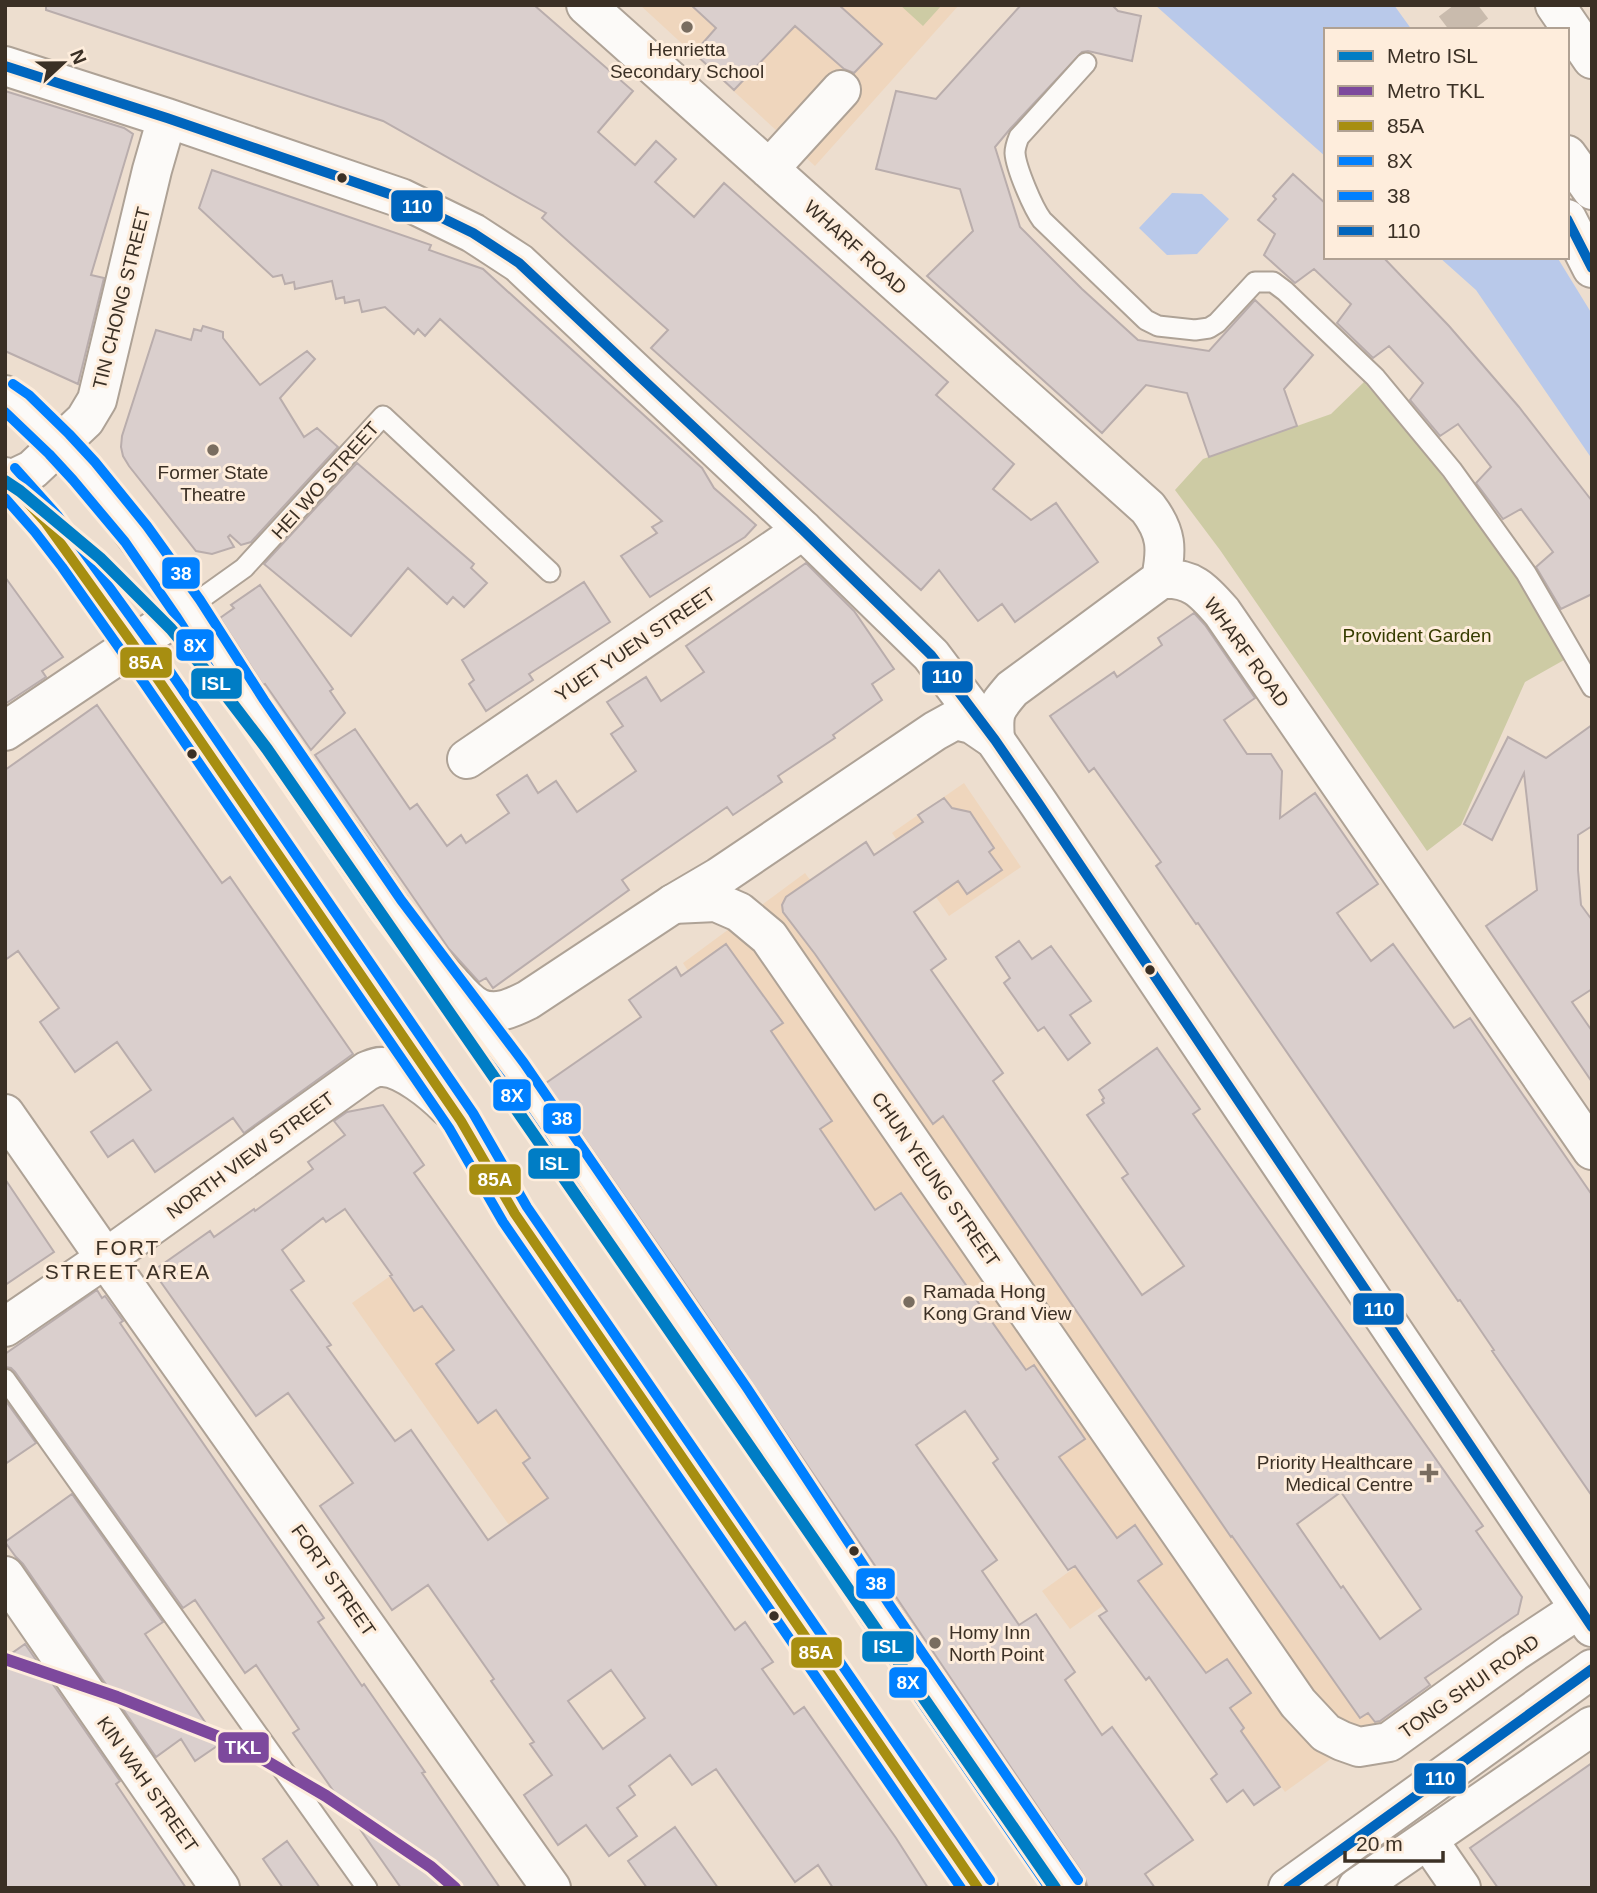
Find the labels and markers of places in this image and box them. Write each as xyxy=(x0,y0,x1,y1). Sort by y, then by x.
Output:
marker: Henrietta Secondary School xyxy=(679,19,695,35)
place label: Henrietta Secondary School xyxy=(610,39,764,82)
unlabelled marker xyxy=(335,171,349,185)
marker: Former State Theatre xyxy=(205,442,221,458)
place label: Former State Theatre xyxy=(158,462,268,505)
unlabelled marker xyxy=(185,747,199,761)
unlabelled marker xyxy=(1143,963,1157,977)
place label: Ramada Hong Kong Grand View xyxy=(923,1281,1072,1324)
marker: Ramada Hong Kong Grand View xyxy=(901,1294,917,1310)
place label: Priority Healthcare Medical Centre xyxy=(1257,1452,1413,1495)
marker: Priority Healthcare Medical Centre xyxy=(1419,1463,1439,1483)
unlabelled marker xyxy=(847,1544,861,1558)
unlabelled marker xyxy=(767,1609,781,1623)
place label: Homy Inn North Point xyxy=(949,1622,1045,1665)
marker: Homy Inn North Point xyxy=(927,1635,943,1651)

